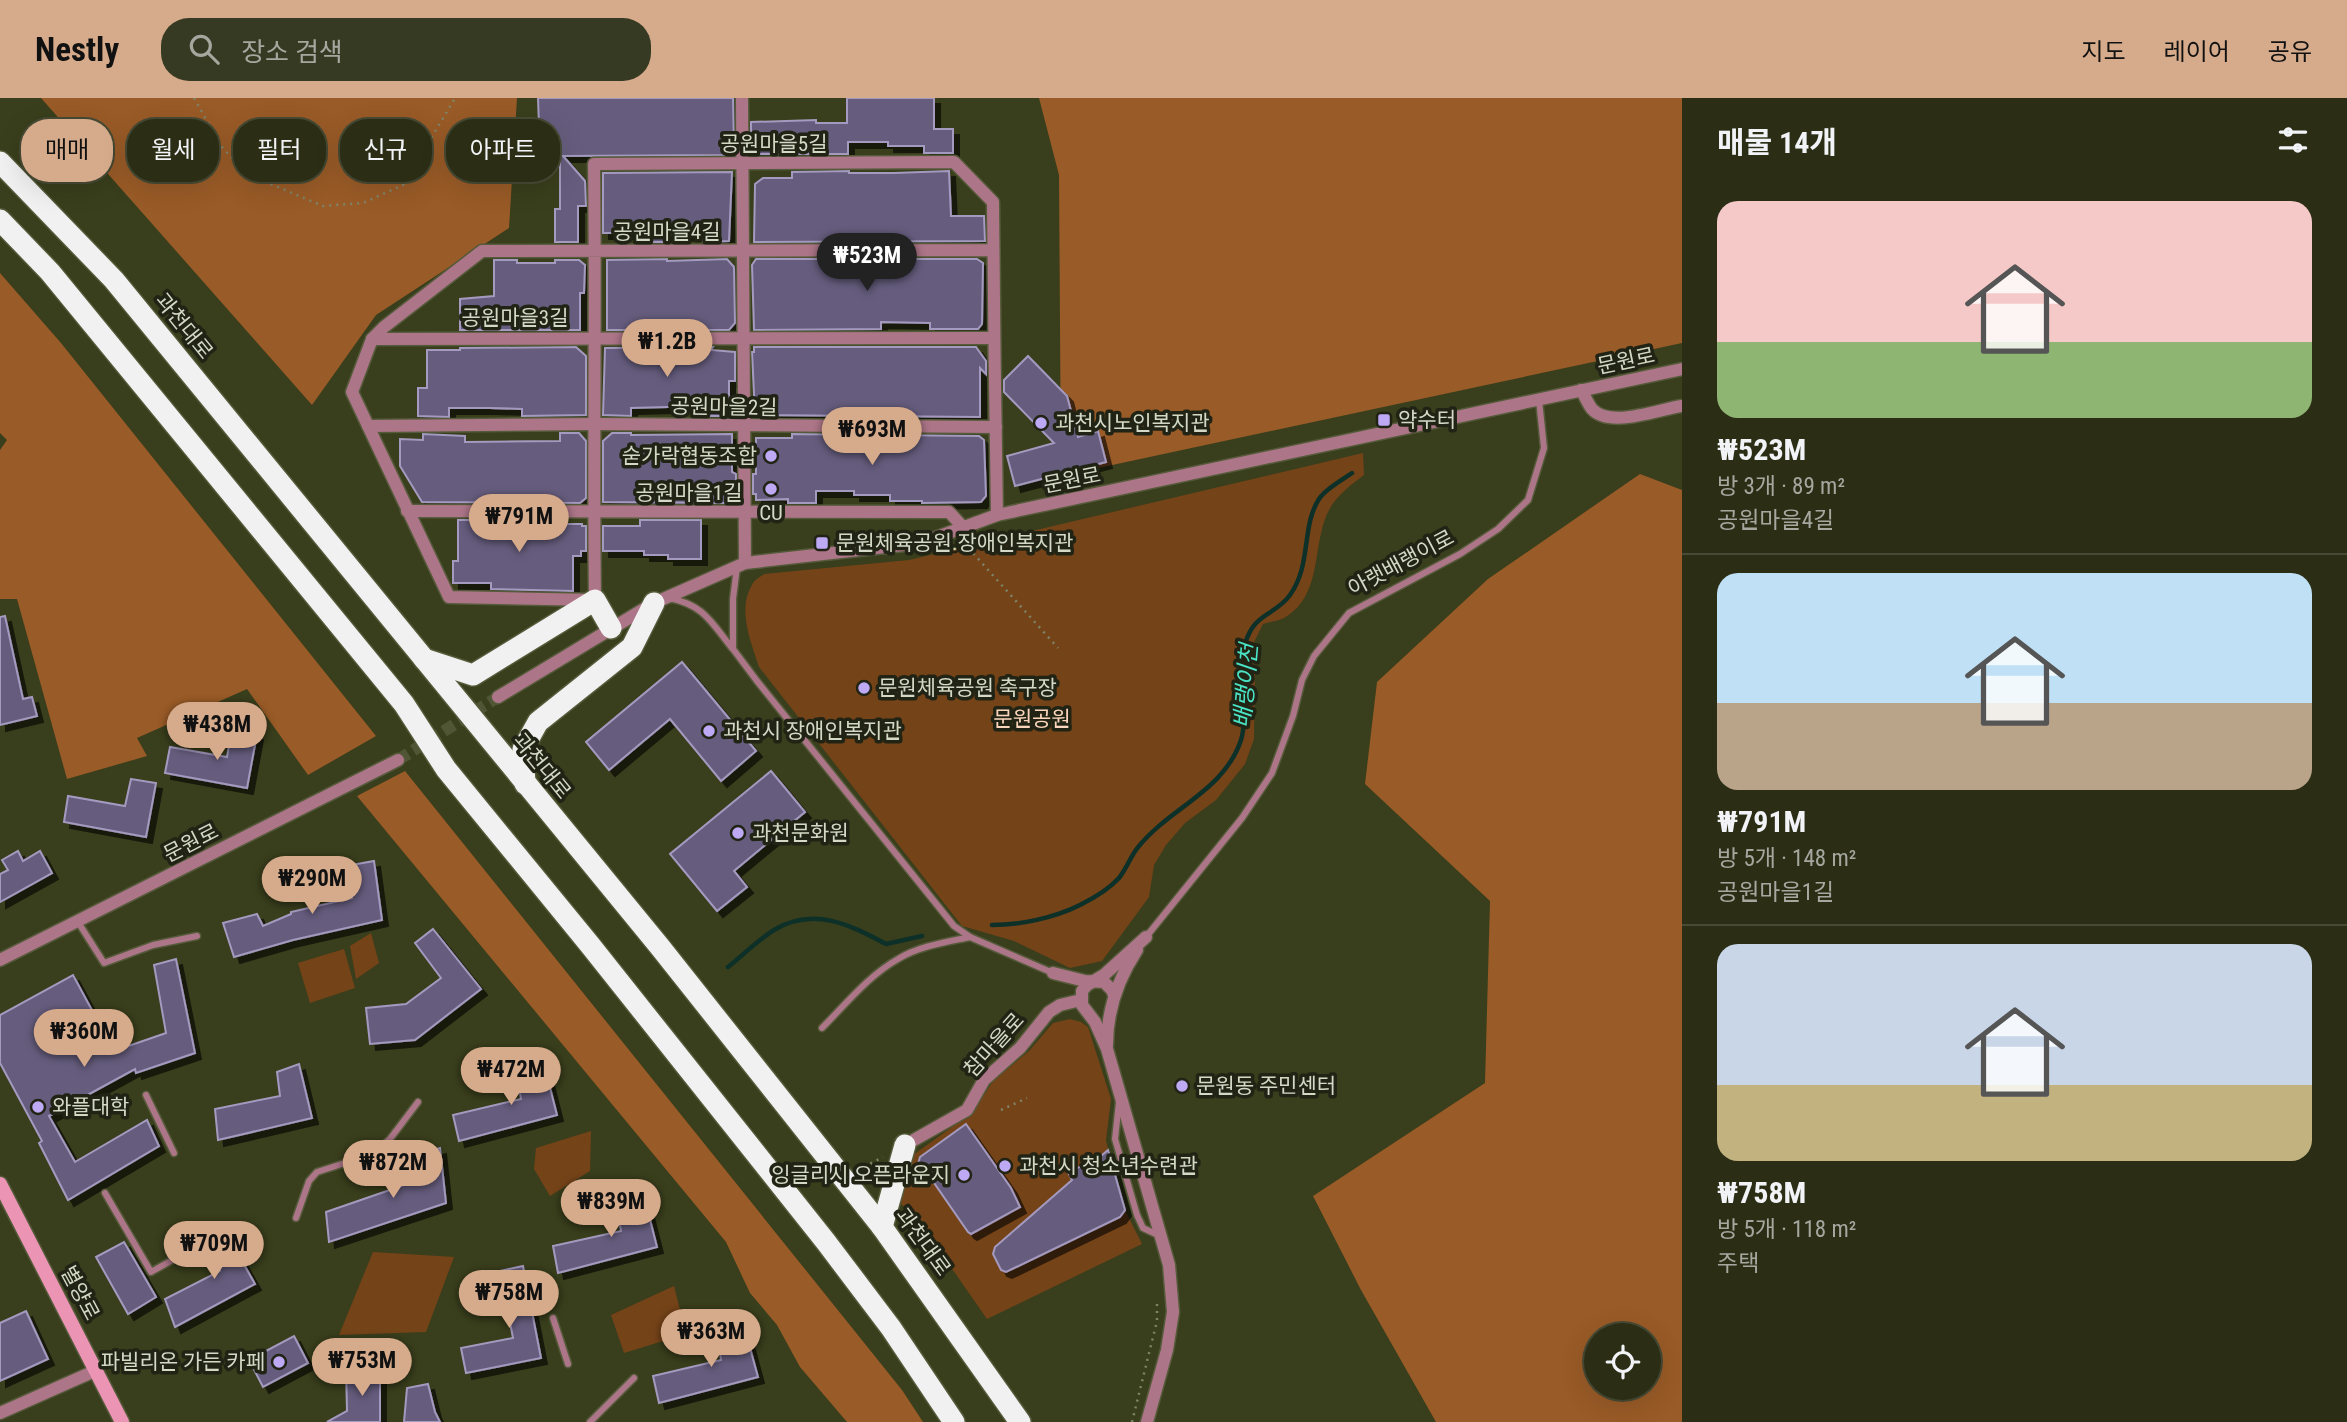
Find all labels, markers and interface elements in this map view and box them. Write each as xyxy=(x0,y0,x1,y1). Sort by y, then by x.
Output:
search box xyxy=(161,18,651,81)
text: Nestly xyxy=(35,30,119,69)
icon: search xyxy=(185,30,223,68)
text: 장소 검색 xyxy=(241,37,343,67)
text: 지도 xyxy=(2081,38,2126,66)
text: 레이어 xyxy=(2164,38,2230,66)
text: 공유 xyxy=(2268,38,2312,66)
chip: 매매 xyxy=(21,119,113,182)
chip: 월세 xyxy=(127,119,219,182)
chip: 필터 xyxy=(233,119,326,182)
chip: 신규 xyxy=(340,119,432,182)
chip: 아파트 xyxy=(446,119,560,182)
icon: filters xyxy=(2274,121,2312,159)
text: 매물 14개 xyxy=(1717,125,1837,160)
street label: 공원마을5길 xyxy=(721,132,827,156)
street label: 공원마을4길 xyxy=(614,220,720,244)
pin: ₩523M xyxy=(818,234,916,293)
text: ₩523M xyxy=(833,242,901,269)
icon: home xyxy=(1952,246,2078,372)
street label: 과천대로 xyxy=(150,288,218,364)
street label: 공원마을3길 xyxy=(462,306,568,330)
pin: ₩1.2B xyxy=(618,320,716,379)
text: ₩1.2B xyxy=(638,328,697,355)
street label: 문원로 xyxy=(1595,343,1657,379)
street label: 공원마을2길 xyxy=(670,394,778,420)
pin: ₩693M xyxy=(823,408,921,467)
place label: 약수터 xyxy=(1398,408,1456,432)
place label: 과천시노인복지관 xyxy=(1055,411,1210,435)
marker: 약수터 xyxy=(1376,412,1392,428)
marker: 과천시노인복지관 xyxy=(1033,415,1049,431)
text: ₩693M xyxy=(838,416,906,443)
text: ₩523M xyxy=(1717,432,1806,467)
place label: 숟가락협동조합 xyxy=(622,444,757,468)
marker: 숟가락협동조합 xyxy=(763,448,779,464)
street label: 문원로 xyxy=(1041,463,1103,497)
text: 방 3개 · 89 m² xyxy=(1717,473,1845,500)
street label: 공원마을1길 xyxy=(636,481,742,505)
marker: CU xyxy=(763,481,779,497)
pin: ₩791M xyxy=(470,494,568,554)
place label: CU xyxy=(759,501,783,525)
text: ₩791M xyxy=(485,503,553,530)
text: 공원마을4길 xyxy=(1717,507,1834,534)
street label: 아랫배랭이로 xyxy=(1344,525,1458,601)
place label: 문원체육공원.장애인복지관 xyxy=(836,531,1073,555)
marker: 문원체육공원.장애인복지관 xyxy=(814,535,830,551)
icon: home xyxy=(1952,618,2078,744)
water label: 배랭이천 xyxy=(1229,640,1263,729)
place label: 문원체육공원 축구장 xyxy=(878,676,1057,700)
marker: 문원체육공원 축구장 xyxy=(856,680,872,696)
pin: ₩438M xyxy=(168,702,266,762)
park label: 문원공원 xyxy=(993,707,1071,731)
text: ₩438M xyxy=(183,711,251,738)
place label: 과천시 장애인복지관 xyxy=(723,719,902,743)
marker: 과천시 장애인복지관 xyxy=(701,723,717,739)
street label: 과천대로 xyxy=(508,728,576,804)
text: ₩791M xyxy=(1717,804,1806,839)
street label: 문원로 xyxy=(160,819,222,867)
place label: 과천문화원 xyxy=(752,821,849,845)
marker: 과천문화원 xyxy=(730,825,746,841)
text: 방 5개 · 148 m² xyxy=(1717,845,1856,872)
pin: ₩290M xyxy=(263,856,361,916)
text: ₩290M xyxy=(278,865,346,892)
text: 공원마을1길 xyxy=(1717,879,1834,906)
icon: home xyxy=(1952,989,2078,1115)
street label: 참마을로 xyxy=(959,1008,1029,1082)
pin: ₩360M xyxy=(35,1010,133,1069)
text: ₩360M xyxy=(50,1018,118,1045)
pin: ₩472M xyxy=(462,1048,560,1107)
text: ₩472M xyxy=(477,1056,545,1083)
place label: 문원동 주민센터 xyxy=(1196,1074,1336,1098)
marker: 문원동 주민센터 xyxy=(1174,1078,1190,1094)
place label: 와플대학 xyxy=(52,1095,129,1119)
marker: 와플대학 xyxy=(30,1099,46,1115)
pin: ₩872M xyxy=(344,1140,442,1200)
text: ₩872M xyxy=(359,1149,427,1176)
place label: 과천시 청소년수련관 xyxy=(1019,1154,1198,1178)
marker: 과천시 청소년수련관 xyxy=(997,1158,1013,1174)
place label: 잉글리시 오픈라운지 xyxy=(771,1163,950,1187)
marker: 잉글리시 오픈라운지 xyxy=(956,1167,972,1183)
text: ₩758M xyxy=(1717,1175,1806,1210)
pin: ₩839M xyxy=(562,1180,660,1239)
text: ₩839M xyxy=(577,1188,645,1215)
street label: 과천대로 xyxy=(891,1204,955,1280)
text: 방 5개 · 118 m² xyxy=(1717,1216,1856,1243)
pin: ₩709M xyxy=(165,1222,263,1281)
text: ₩709M xyxy=(180,1230,248,1257)
text: 주택 xyxy=(1717,1250,1759,1277)
street label: 별양로 xyxy=(56,1262,104,1324)
pin: ₩758M xyxy=(460,1270,558,1330)
text: ₩758M xyxy=(475,1279,543,1306)
pin: ₩363M xyxy=(662,1310,760,1369)
text: ₩363M xyxy=(677,1318,745,1345)
map controls xyxy=(1584,1323,1661,1400)
button: locate xyxy=(1584,1323,1661,1400)
pin: ₩753M xyxy=(313,1338,411,1398)
text: ₩753M xyxy=(328,1347,396,1374)
place label: 파빌리온 가든 카페 xyxy=(101,1350,265,1374)
marker: 파빌리온 가든 카페 xyxy=(271,1354,287,1370)

